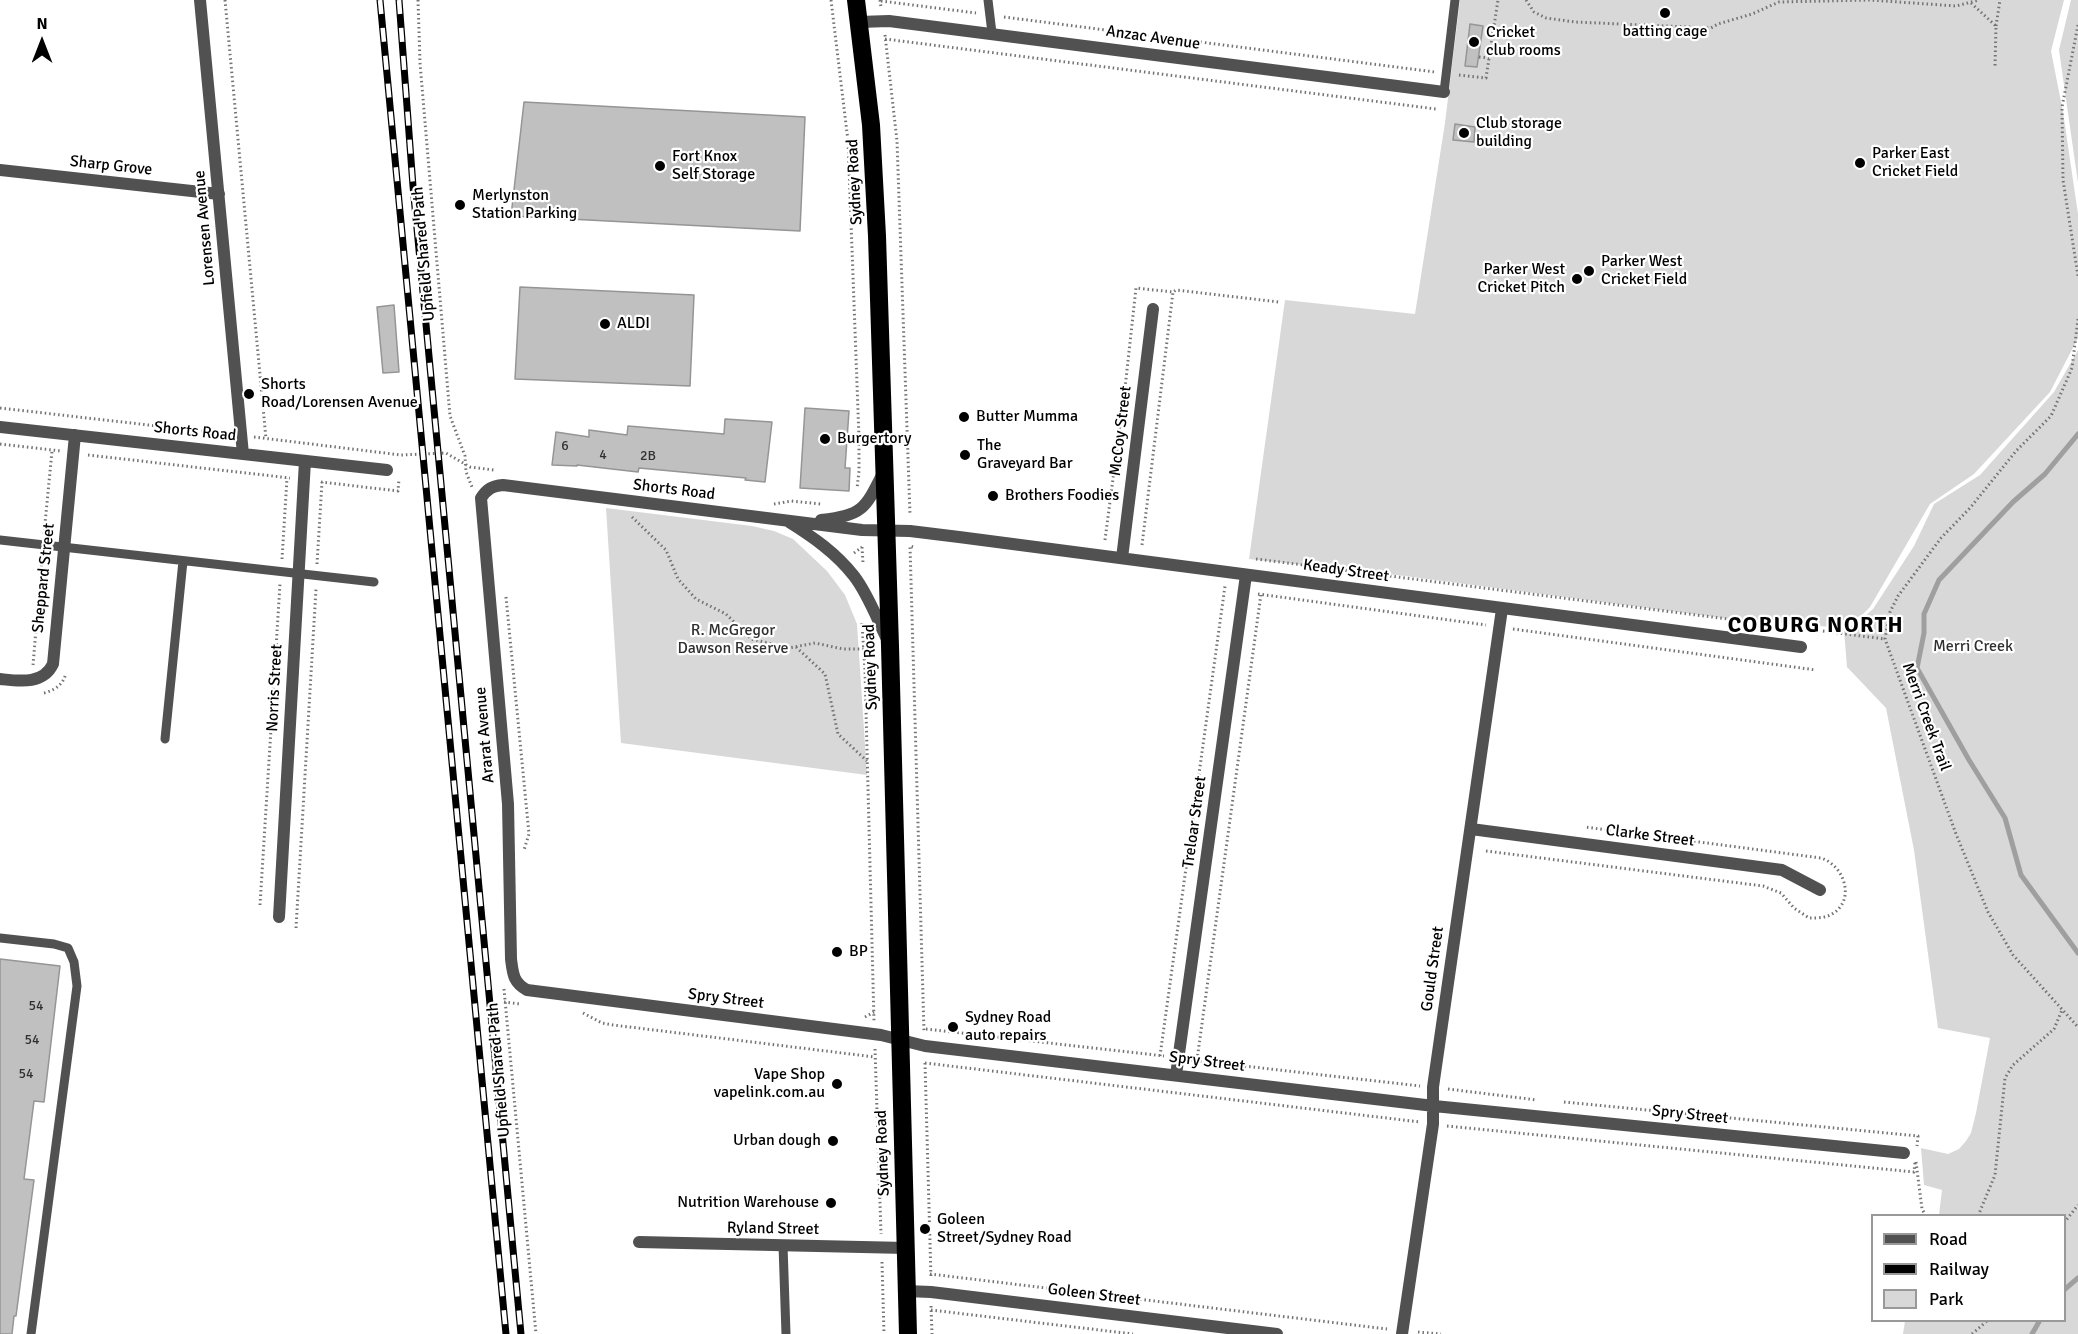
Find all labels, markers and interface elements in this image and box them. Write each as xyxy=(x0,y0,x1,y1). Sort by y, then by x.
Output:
marker: batting cage xyxy=(1658,6,1672,20)
north arrow xyxy=(12,12,72,72)
text: N xyxy=(36,14,48,34)
street label: Anzac Avenue xyxy=(1105,22,1201,54)
place label: batting cage xyxy=(1623,22,1707,42)
place label: Cricket club rooms xyxy=(1486,23,1561,61)
marker: Cricket club rooms xyxy=(1467,35,1481,49)
place label: Club storage building xyxy=(1476,114,1562,152)
marker: Club storage building xyxy=(1457,126,1471,140)
street label: Sydney Road xyxy=(843,138,867,226)
place label: Parker East Cricket Field xyxy=(1872,144,1958,182)
place label: Fort Knox Self Storage xyxy=(672,147,755,185)
street label: Sharp Grove xyxy=(69,152,153,180)
marker: Parker East Cricket Field xyxy=(1853,156,1867,170)
marker: Fort Knox Self Storage xyxy=(653,159,667,173)
street label: Lorensen Avenue xyxy=(190,169,220,287)
street label: Upfield Shared Path xyxy=(409,186,439,322)
place label: Merlynston Station Parking xyxy=(472,186,577,224)
marker: Merlynston Station Parking xyxy=(453,198,467,212)
place label: Parker West Cricket Field xyxy=(1601,252,1687,290)
place label: Parker West Cricket Pitch xyxy=(1477,260,1565,298)
marker: Parker West Cricket Field xyxy=(1582,264,1596,278)
marker: Parker West Cricket Pitch xyxy=(1570,272,1584,286)
place label: ALDI xyxy=(617,314,650,334)
marker: ALDI xyxy=(598,317,612,331)
place label: Shorts Road/Lorensen Avenue xyxy=(261,375,418,413)
street label: McCoy Street xyxy=(1106,385,1136,477)
marker: Shorts Road/Lorensen Avenue xyxy=(242,387,256,401)
place label: Butter Mumma xyxy=(976,407,1078,427)
marker: Butter Mumma xyxy=(957,410,971,424)
street label: Shorts Road xyxy=(153,418,237,446)
place label: Burgertory xyxy=(837,429,911,449)
marker: Burgertory xyxy=(818,432,832,446)
place label: The Graveyard Bar xyxy=(977,436,1073,474)
house number: 6 xyxy=(561,438,569,454)
house number: 4 xyxy=(599,447,607,463)
house number: 2B xyxy=(640,448,656,464)
marker: The Graveyard Bar xyxy=(958,448,972,462)
street label: Shorts Road xyxy=(632,475,716,505)
place label: Brothers Foodies xyxy=(1005,486,1119,506)
marker: Brothers Foodies xyxy=(986,489,1000,503)
street label: Sheppard Street xyxy=(29,522,59,634)
street label: Keady Street xyxy=(1302,555,1390,587)
district label: COBURG NORTH xyxy=(1728,613,1904,639)
park label: R. McGregor Dawson Reserve xyxy=(677,621,789,659)
street label: Sydney Road xyxy=(860,624,882,710)
park label: Merri Creek xyxy=(1933,637,2013,657)
street label: Norris Street xyxy=(263,644,287,732)
street label: Merri Creek Trail xyxy=(1898,660,1954,774)
street label: Ararat Avenue xyxy=(471,686,499,784)
street label: Treloar Street xyxy=(1179,775,1211,869)
street label: Clarke Street xyxy=(1605,821,1695,851)
street label: Gould Street xyxy=(1418,925,1448,1013)
place label: BP xyxy=(849,942,868,962)
marker: BP xyxy=(830,945,844,959)
street label: Spry Street xyxy=(687,985,765,1013)
house number: 54 xyxy=(28,998,44,1014)
street label: Upfield Shared Path xyxy=(484,1002,514,1138)
place label: Sydney Road auto repairs xyxy=(965,1008,1051,1046)
marker: Sydney Road auto repairs xyxy=(946,1020,960,1034)
house number: 54 xyxy=(24,1032,40,1048)
street label: Spry Street xyxy=(1168,1048,1246,1076)
place label: Vape Shop vapelink.com.au xyxy=(714,1065,825,1103)
house number: 54 xyxy=(18,1066,34,1082)
marker: Vape Shop vapelink.com.au xyxy=(830,1077,844,1091)
street label: Spry Street xyxy=(1651,1101,1729,1129)
street label: Sydney Road xyxy=(872,1110,894,1196)
place label: Urban dough xyxy=(733,1131,821,1151)
marker: Urban dough xyxy=(826,1134,840,1148)
place label: Nutrition Warehouse xyxy=(677,1193,819,1213)
marker: Nutrition Warehouse xyxy=(824,1196,838,1210)
place label: Goleen Street/Sydney Road xyxy=(937,1210,1072,1248)
legend xyxy=(1871,1214,2066,1322)
street label: Ryland Street xyxy=(727,1219,819,1239)
marker: Goleen Street/Sydney Road xyxy=(918,1222,932,1236)
text: Road xyxy=(1929,1228,1968,1250)
text: Railway xyxy=(1929,1258,1989,1280)
street label: Goleen Street xyxy=(1047,1280,1141,1310)
text: Park xyxy=(1929,1288,1964,1310)

